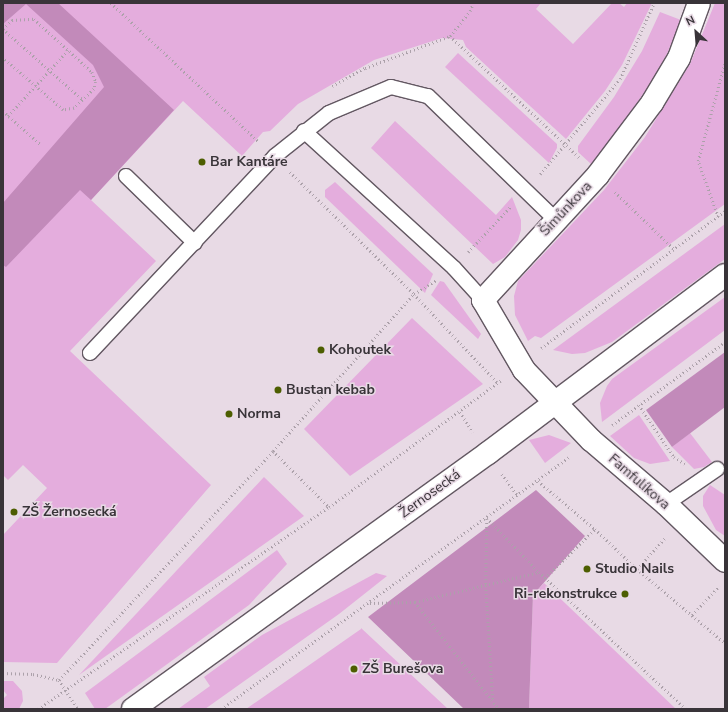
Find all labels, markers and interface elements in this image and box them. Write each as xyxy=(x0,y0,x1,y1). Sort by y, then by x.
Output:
north arrow xyxy=(676,12,716,52)
text: N xyxy=(684,12,698,29)
place label: Bar Kantáre xyxy=(210,154,288,170)
marker: Bar Kantáre xyxy=(197,157,207,167)
street label: Šimůnkova xyxy=(536,178,596,240)
place label: Kohoutek xyxy=(329,342,391,358)
marker: Kohoutek xyxy=(316,345,326,355)
place label: Bustan kebab xyxy=(286,382,375,398)
marker: Bustan kebab xyxy=(273,385,283,395)
place label: Norma xyxy=(237,406,281,422)
marker: Norma xyxy=(224,409,234,419)
street label: Famfulíkova xyxy=(605,451,673,513)
street label: Žernosecká xyxy=(396,466,464,522)
place label: ZŠ Žernosecká xyxy=(22,504,117,520)
marker: ZŠ Žernosecká xyxy=(9,507,19,517)
place label: Studio Nails xyxy=(595,561,674,577)
marker: Studio Nails xyxy=(582,564,592,574)
place label: Ri-rekonstrukce xyxy=(514,586,617,602)
marker: Ri-rekonstrukce xyxy=(620,589,630,599)
place label: ZŠ Burešova xyxy=(362,661,443,677)
marker: ZŠ Burešova xyxy=(349,664,359,674)

